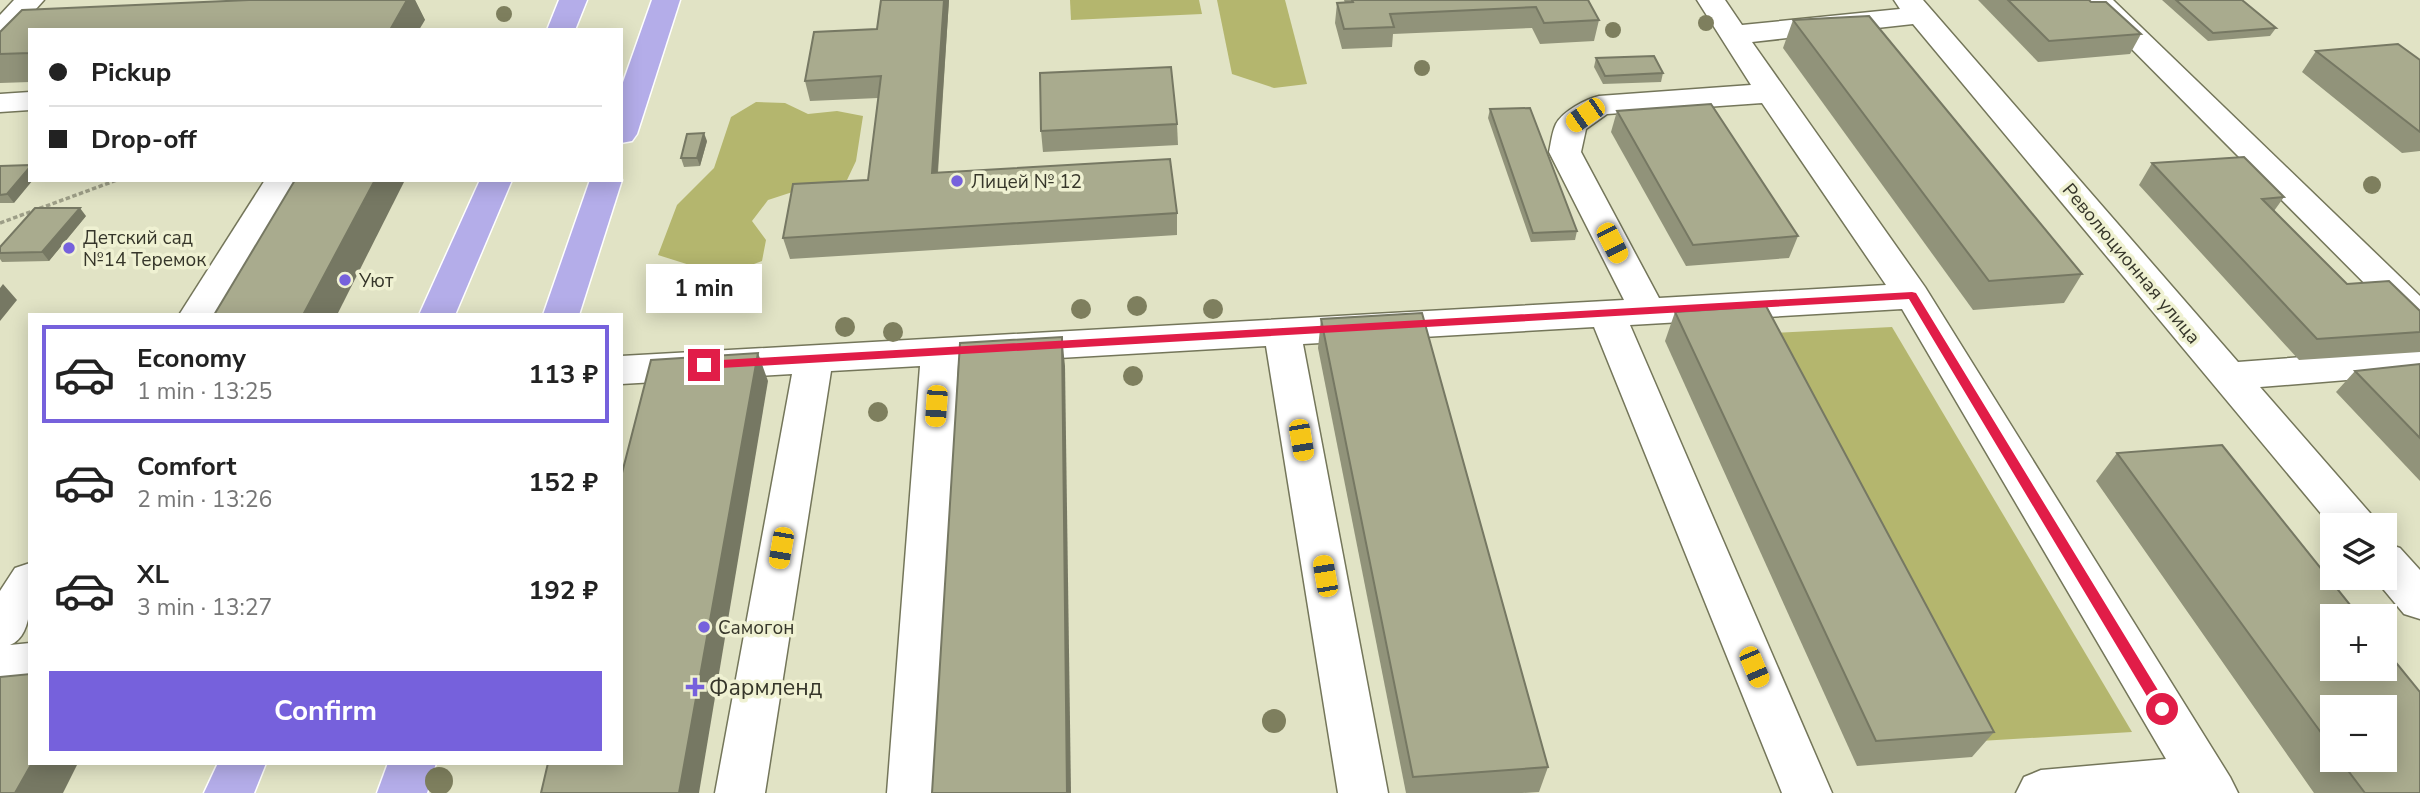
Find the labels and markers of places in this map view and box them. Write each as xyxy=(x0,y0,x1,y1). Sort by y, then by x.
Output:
place label: Лицей № 12 xyxy=(971,169,1082,195)
marker: Лицей № 12 xyxy=(949,173,965,189)
place label: Детский сад №14 Теремок xyxy=(83,225,206,273)
marker: Детский сад №14 Теремок xyxy=(61,240,77,256)
place label: Уют xyxy=(358,268,394,294)
marker: Уют xyxy=(337,272,353,288)
place label: Самогон xyxy=(718,615,794,641)
marker: Самогон xyxy=(696,619,712,635)
place label: Фармленд xyxy=(709,672,822,703)
marker: Фармленд xyxy=(687,679,703,695)

